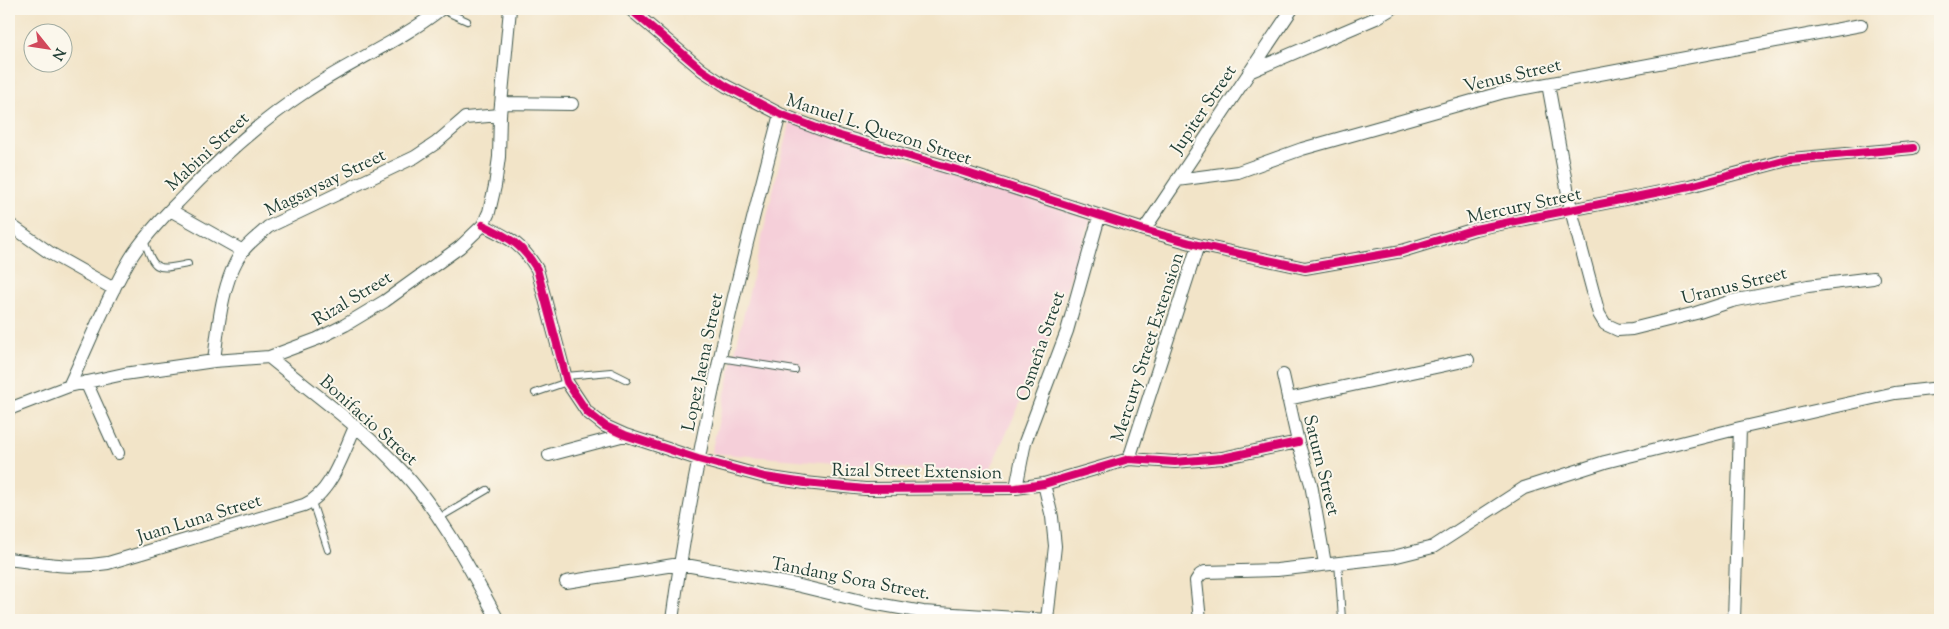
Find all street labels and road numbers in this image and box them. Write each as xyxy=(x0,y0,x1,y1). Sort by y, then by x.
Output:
street label: Venus Street xyxy=(1461,53,1564,101)
street label: Jupiter Street xyxy=(1165,60,1244,161)
street label: Manuel L. Quezon Street xyxy=(782,89,974,173)
street label: Mabini Street xyxy=(161,107,256,198)
street label: Magsaysay Street xyxy=(261,143,391,224)
street label: Mercury Street xyxy=(1465,182,1584,232)
street label: Mercury Street Extension xyxy=(1106,249,1192,446)
street label: Uranus Street xyxy=(1679,261,1790,313)
street label: Rizal Street xyxy=(308,266,398,334)
street label: Osmeña Street xyxy=(1011,288,1073,405)
street label: Lopez Jaena Street xyxy=(677,291,731,434)
street label: Bonifacio Street xyxy=(313,370,423,473)
street label: Saturn Street xyxy=(1295,412,1345,519)
street label: Rizal Street Extension xyxy=(831,459,1003,487)
street label: Juan Luna Street xyxy=(133,489,265,551)
street label: Tandang Sora Street. xyxy=(769,552,933,608)

